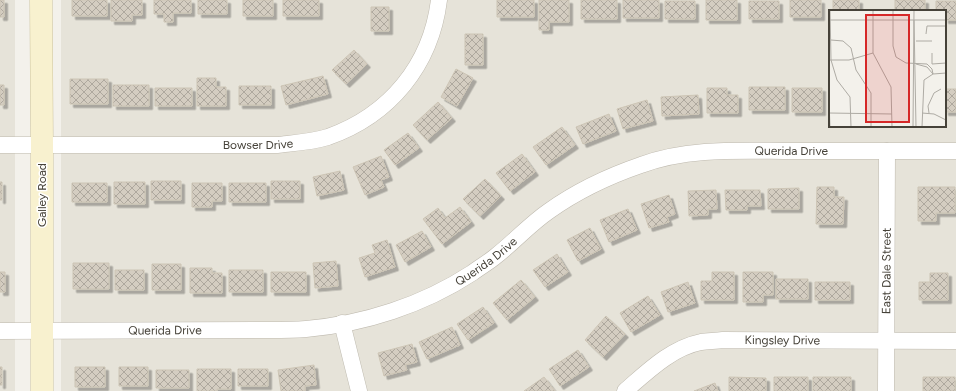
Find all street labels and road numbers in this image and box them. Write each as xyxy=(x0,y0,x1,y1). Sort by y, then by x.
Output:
street label: Bowser Drive xyxy=(223,136,294,152)
street label: Querida Drive xyxy=(755,144,829,158)
street label: Galley Road xyxy=(35,163,49,227)
street label: East Dale Street xyxy=(879,227,894,314)
street label: Querida Drive xyxy=(453,234,520,289)
street label: Querida Drive xyxy=(128,323,202,338)
street label: Kingsley Drive xyxy=(745,333,821,347)

